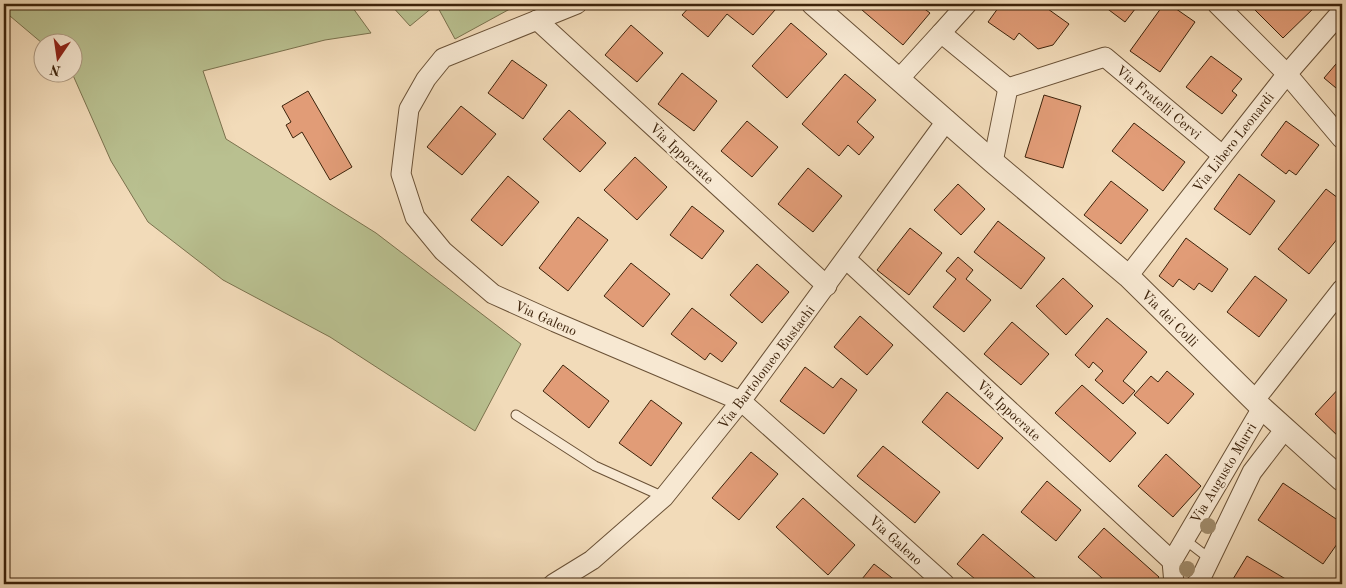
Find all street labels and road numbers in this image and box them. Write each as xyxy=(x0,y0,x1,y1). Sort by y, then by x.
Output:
street label: Via Fratelli Cervi xyxy=(1113,63,1204,142)
street label: Via Libero Leonardi xyxy=(1191,90,1277,195)
street label: Via Ippocrate xyxy=(647,121,716,187)
street label: Via dei Colli xyxy=(1138,288,1201,350)
street label: Via Galeno xyxy=(512,299,579,339)
street label: Via Bartolomeo Eustachi xyxy=(716,303,818,432)
street label: Via Ippocrate xyxy=(974,378,1043,444)
street label: Via Augusto Murri xyxy=(1188,421,1259,526)
street label: Via Galeno xyxy=(866,513,925,568)

